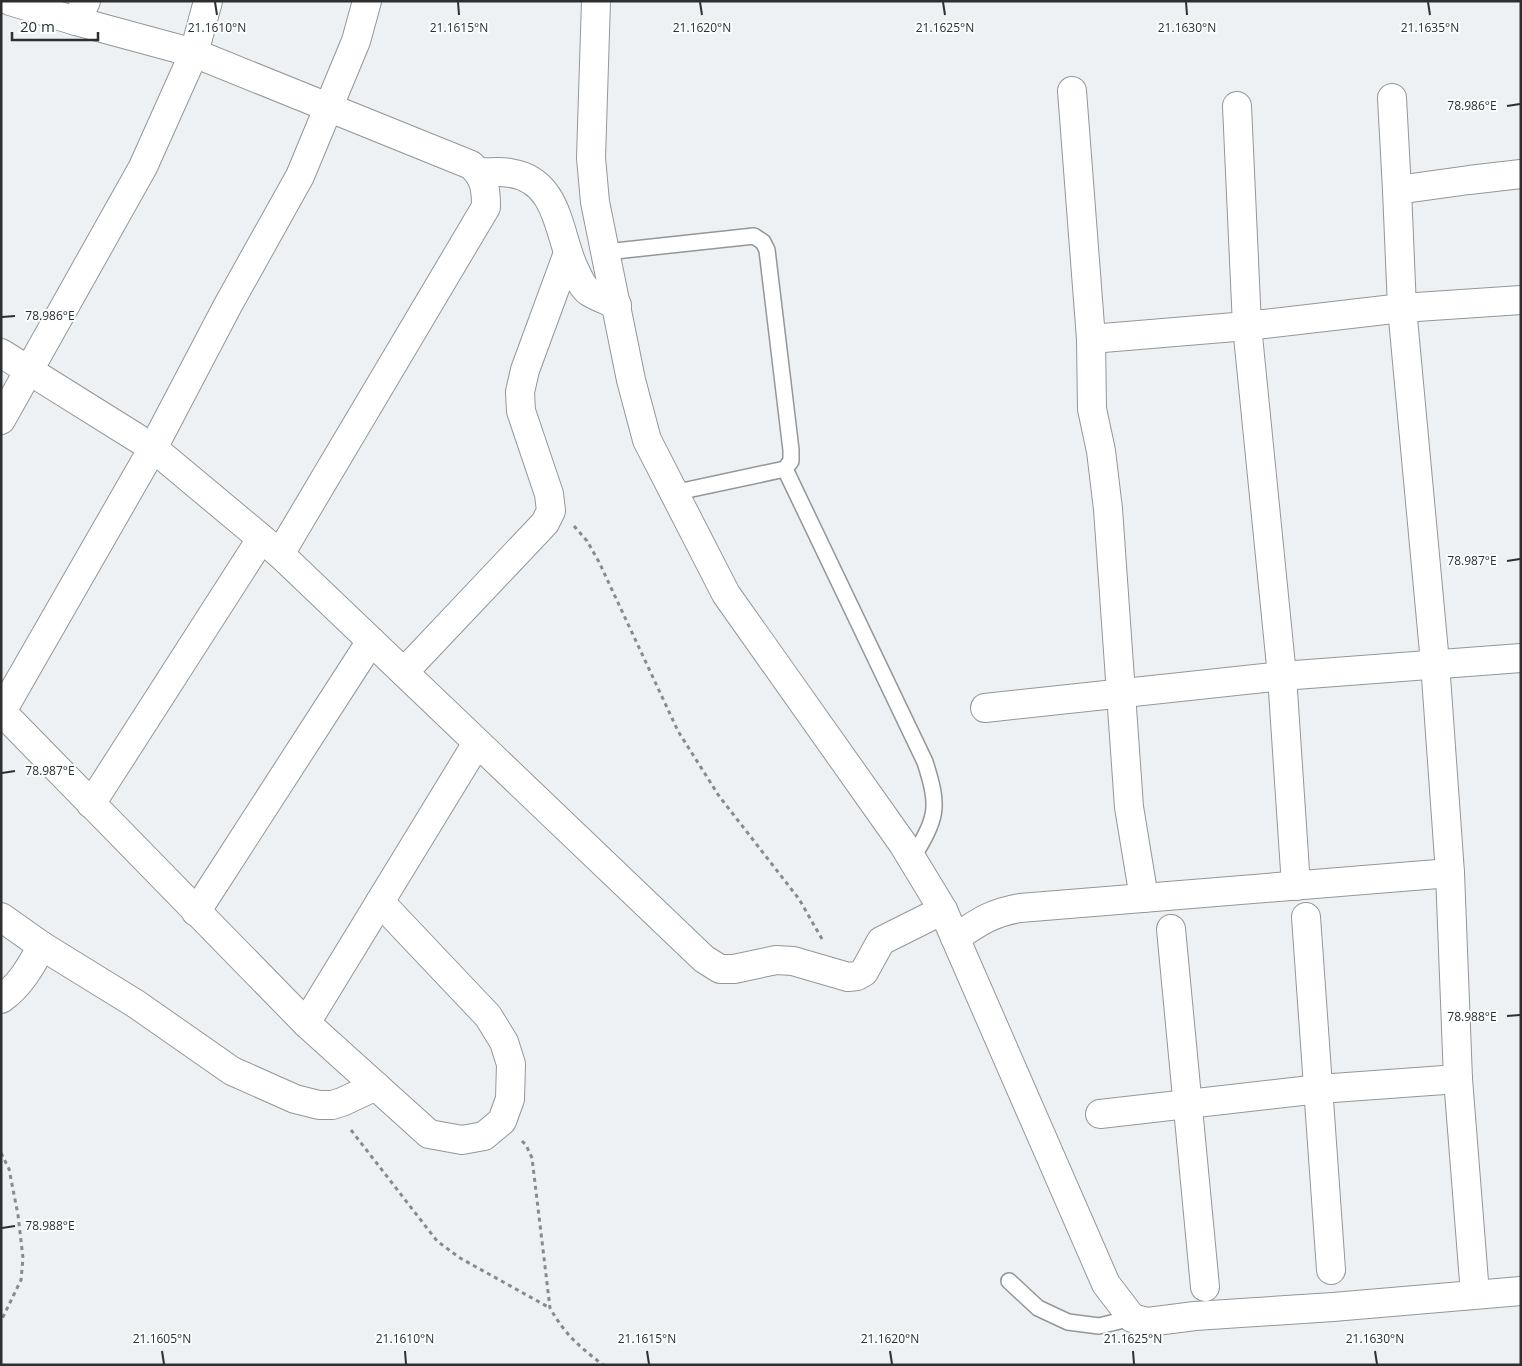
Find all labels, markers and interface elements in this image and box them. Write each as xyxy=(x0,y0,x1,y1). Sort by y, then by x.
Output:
scale bar xyxy=(12,10,99,42)
text: 20 m xyxy=(20,16,55,36)
text: 21.1610°N xyxy=(188,19,246,36)
text: 21.1615°N xyxy=(430,19,488,36)
text: 21.1620°N xyxy=(673,19,731,36)
text: 21.1625°N xyxy=(916,19,974,36)
text: 21.1630°N xyxy=(1158,19,1216,36)
text: 21.1635°N xyxy=(1401,19,1459,36)
text: 78.986°E xyxy=(1447,97,1497,114)
text: 78.986°E xyxy=(25,307,75,324)
text: 78.987°E xyxy=(1447,552,1497,569)
text: 78.987°E xyxy=(25,762,75,779)
text: 78.988°E xyxy=(1447,1008,1497,1025)
text: 78.988°E xyxy=(25,1217,75,1234)
text: 21.1605°N xyxy=(133,1330,191,1347)
text: 21.1610°N xyxy=(376,1330,434,1347)
text: 21.1615°N xyxy=(618,1330,676,1347)
text: 21.1620°N xyxy=(861,1330,919,1347)
text: 21.1625°N xyxy=(1104,1330,1162,1347)
text: 21.1630°N xyxy=(1346,1330,1404,1347)

